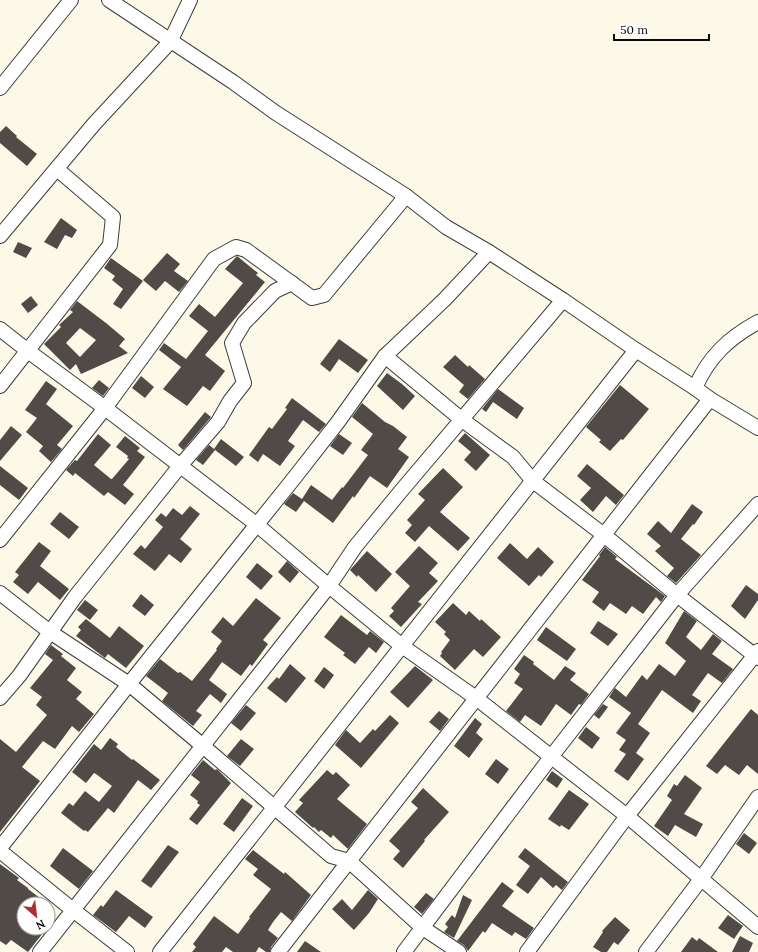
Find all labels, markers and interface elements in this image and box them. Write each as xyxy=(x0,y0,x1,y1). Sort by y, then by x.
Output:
scale bar xyxy=(614,16,709,42)
text: 50 m xyxy=(620,22,648,37)
north arrow xyxy=(16,896,56,936)
text: N xyxy=(33,917,48,933)

